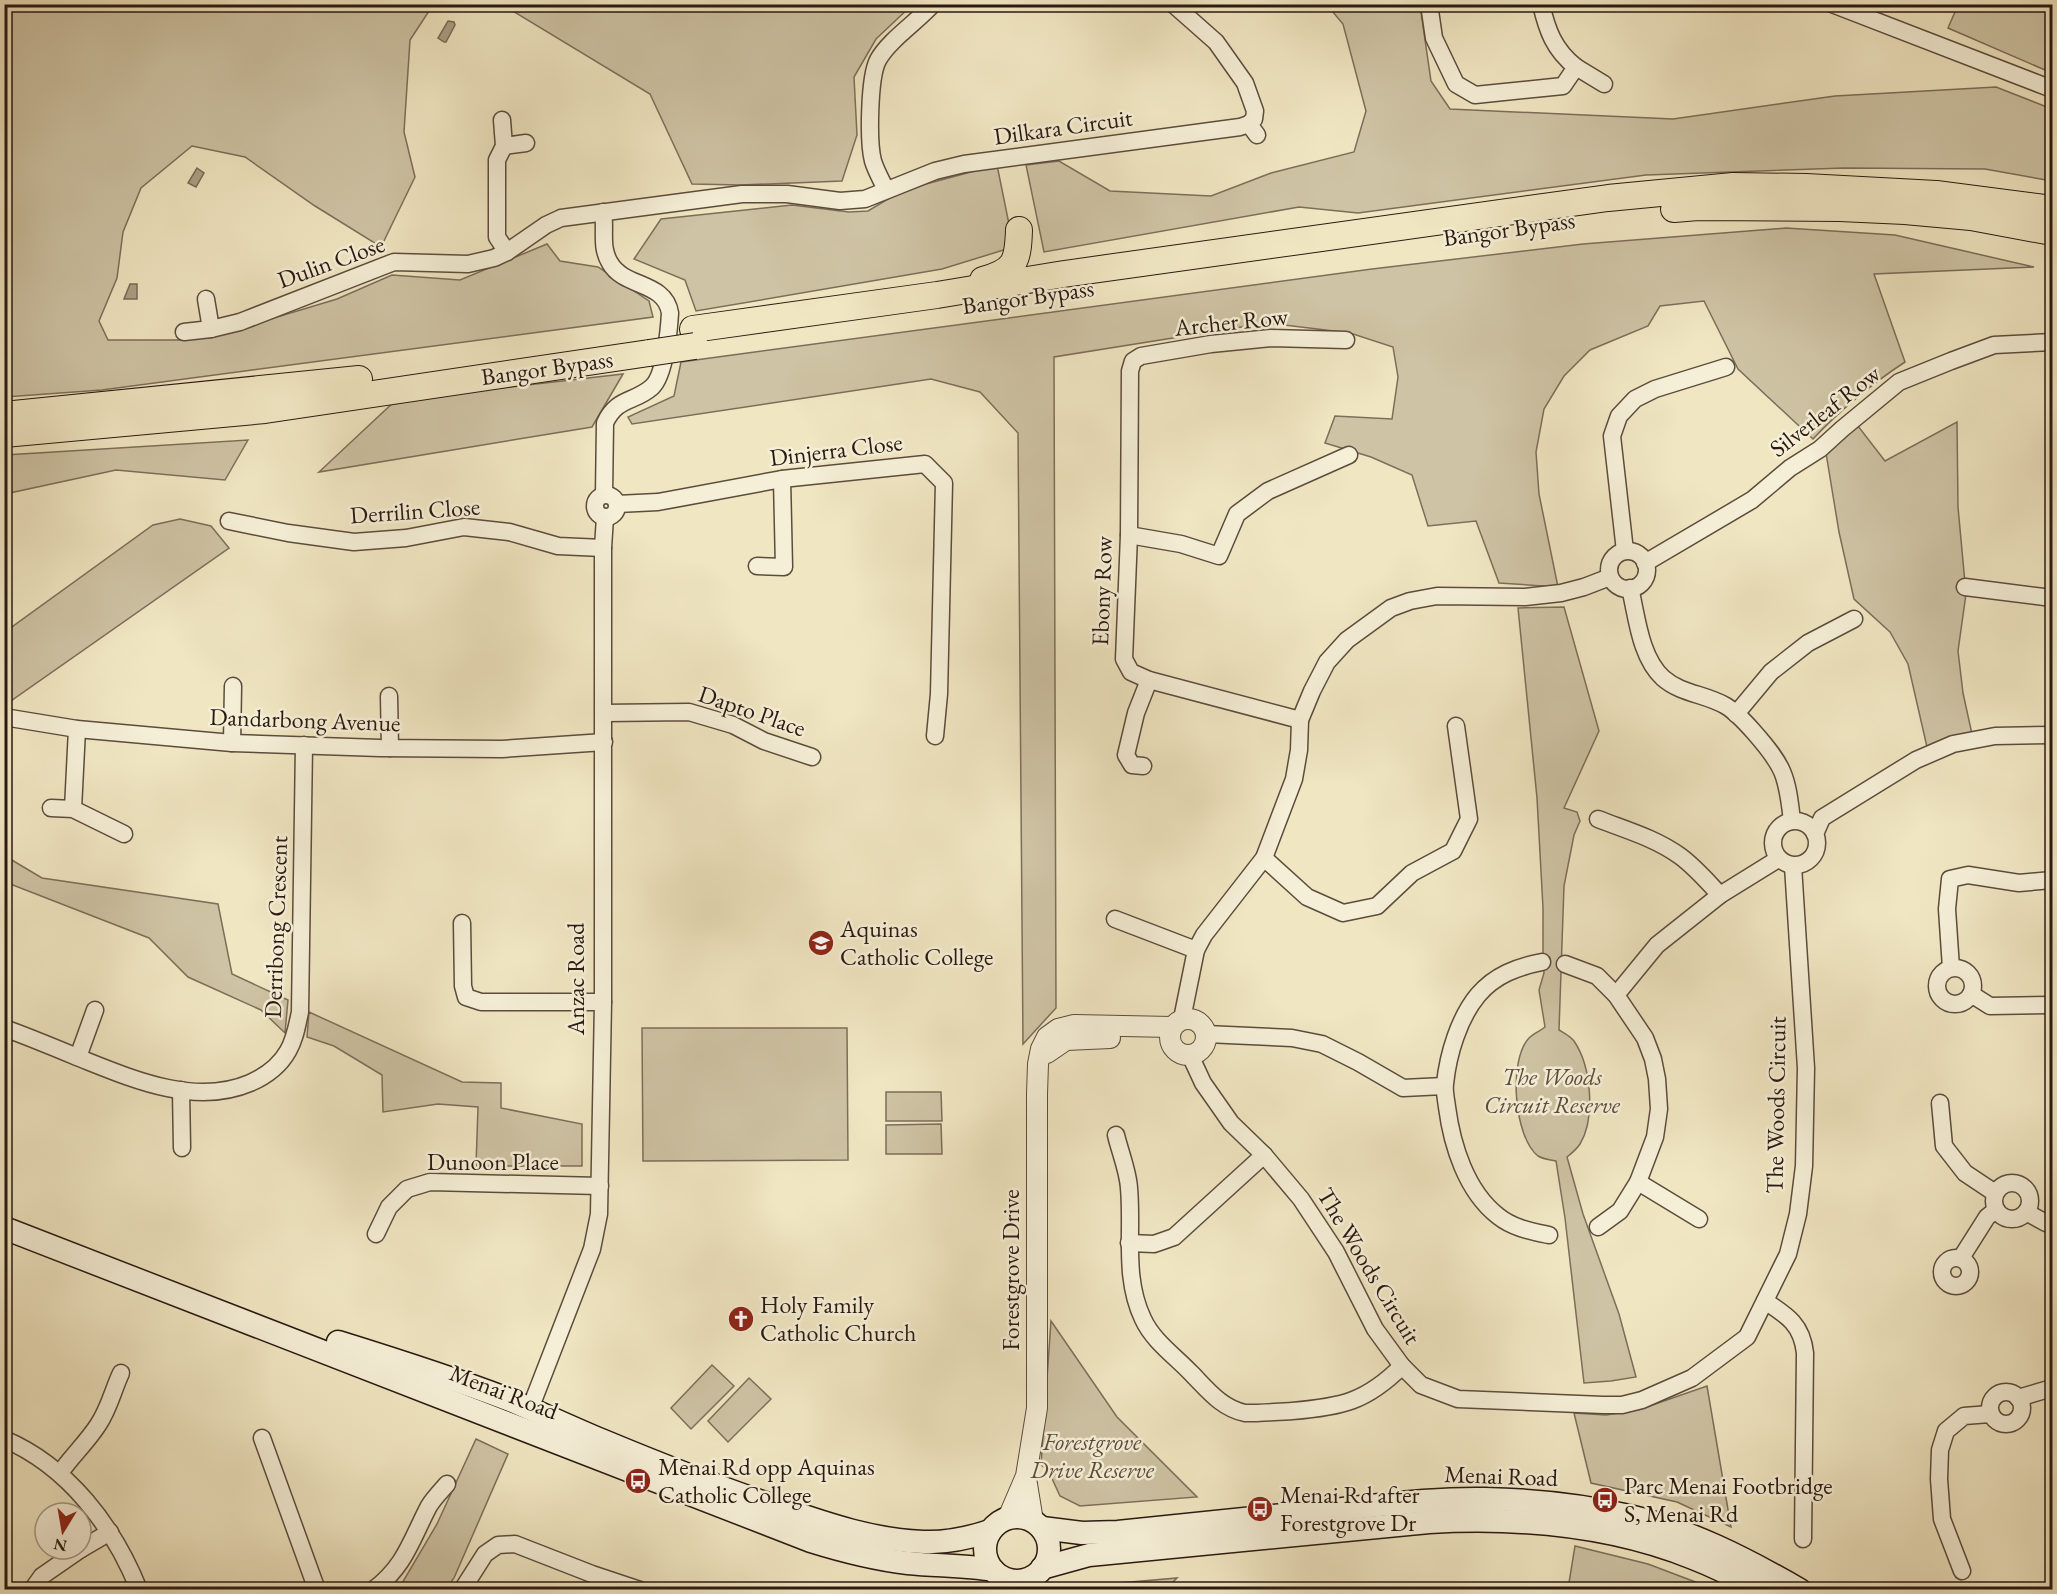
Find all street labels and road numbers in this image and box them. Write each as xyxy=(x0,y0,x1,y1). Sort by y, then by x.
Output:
street label: Dilkara Circuit xyxy=(992,101,1135,152)
street label: Bangor Bypass xyxy=(1441,204,1577,253)
street label: Dulin Close xyxy=(273,228,389,295)
street label: Bangor Bypass xyxy=(960,272,1096,321)
street label: Archer Row xyxy=(1172,300,1290,343)
street label: Bangor Bypass xyxy=(479,343,615,392)
street label: Silverleaf Row xyxy=(1763,357,1887,464)
street label: Dinjerra Close xyxy=(768,426,904,473)
street label: Derrilin Close xyxy=(349,490,481,531)
street label: Ebony Row xyxy=(1084,535,1119,646)
street label: Dapto Place xyxy=(694,678,810,743)
street label: Dandarbong Avenue xyxy=(209,701,401,738)
street label: Derribong Crescent xyxy=(257,835,294,1019)
street label: Anzac Road xyxy=(560,922,591,1036)
street label: The Woods Circuit xyxy=(1758,1016,1793,1194)
street label: Dunoon Place xyxy=(427,1146,559,1177)
street label: The Woods Circuit xyxy=(1310,1182,1429,1350)
street label: Forestgrove Drive xyxy=(995,1189,1026,1351)
street label: Menai Road xyxy=(446,1357,564,1427)
street label: Menai Road xyxy=(1444,1458,1559,1493)

